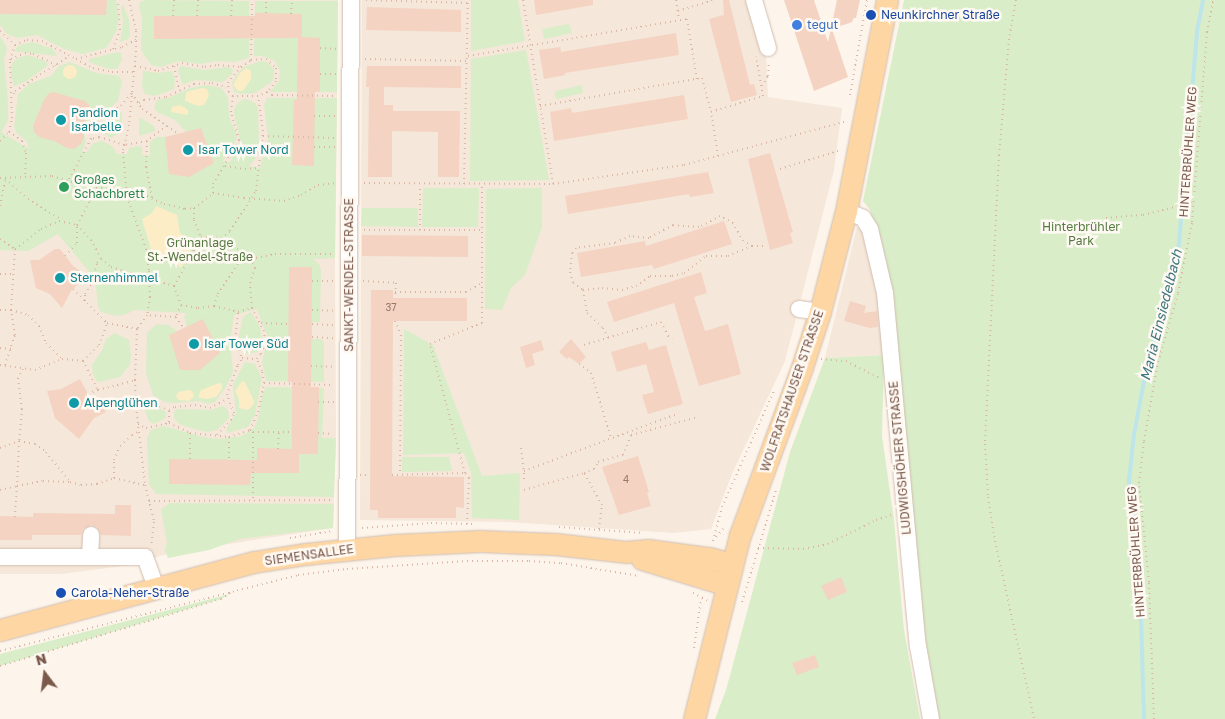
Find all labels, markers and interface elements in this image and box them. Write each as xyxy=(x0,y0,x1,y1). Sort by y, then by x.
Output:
place label: Neunkirchner Straße xyxy=(881,8,1000,22)
marker: Neunkirchner Straße xyxy=(865,9,877,21)
place label: tegut xyxy=(807,18,838,32)
marker: tegut xyxy=(791,19,803,31)
street label: HINTERBRÜHLER WEG xyxy=(1176,86,1200,218)
place label: Pandion Isarbelle xyxy=(71,106,121,134)
marker: Pandion Isarbelle xyxy=(55,114,67,126)
place label: Isar Tower Nord xyxy=(198,143,289,157)
marker: Isar Tower Nord xyxy=(182,144,194,156)
place label: Großes Schachbrett xyxy=(74,173,145,201)
marker: Großes Schachbrett xyxy=(58,181,70,193)
street label: SANKT-WENDEL-STRASSE xyxy=(342,198,356,352)
park label: Hinterbrühler Park xyxy=(1042,220,1120,248)
park label: Grünanlage St.-Wendel-Straße xyxy=(147,236,253,264)
water label: Maria Einsiedelbach xyxy=(1137,248,1185,382)
place label: Sternenhimmel xyxy=(70,271,158,285)
marker: Sternenhimmel xyxy=(54,272,66,284)
house number: 37 xyxy=(385,302,397,314)
street label: WOLFRATSHAUSER STRASSE xyxy=(758,308,826,474)
place label: Isar Tower Süd xyxy=(204,337,289,351)
marker: Isar Tower Süd xyxy=(188,338,200,350)
street label: LUDWIGSHÖHER STRASSE xyxy=(886,381,914,535)
place label: Alpenglühen xyxy=(84,396,158,410)
marker: Alpenglühen xyxy=(68,397,80,409)
house number: 4 xyxy=(623,474,629,486)
street label: HINTERBRÜHLER WEG xyxy=(1124,486,1148,618)
street label: SIEMENSALLEE xyxy=(264,542,354,568)
place label: Carola-Neher-Straße xyxy=(71,586,189,600)
marker: Carola-Neher-Straße xyxy=(55,587,67,599)
north arrow xyxy=(20,649,70,699)
text: N xyxy=(34,649,48,669)

